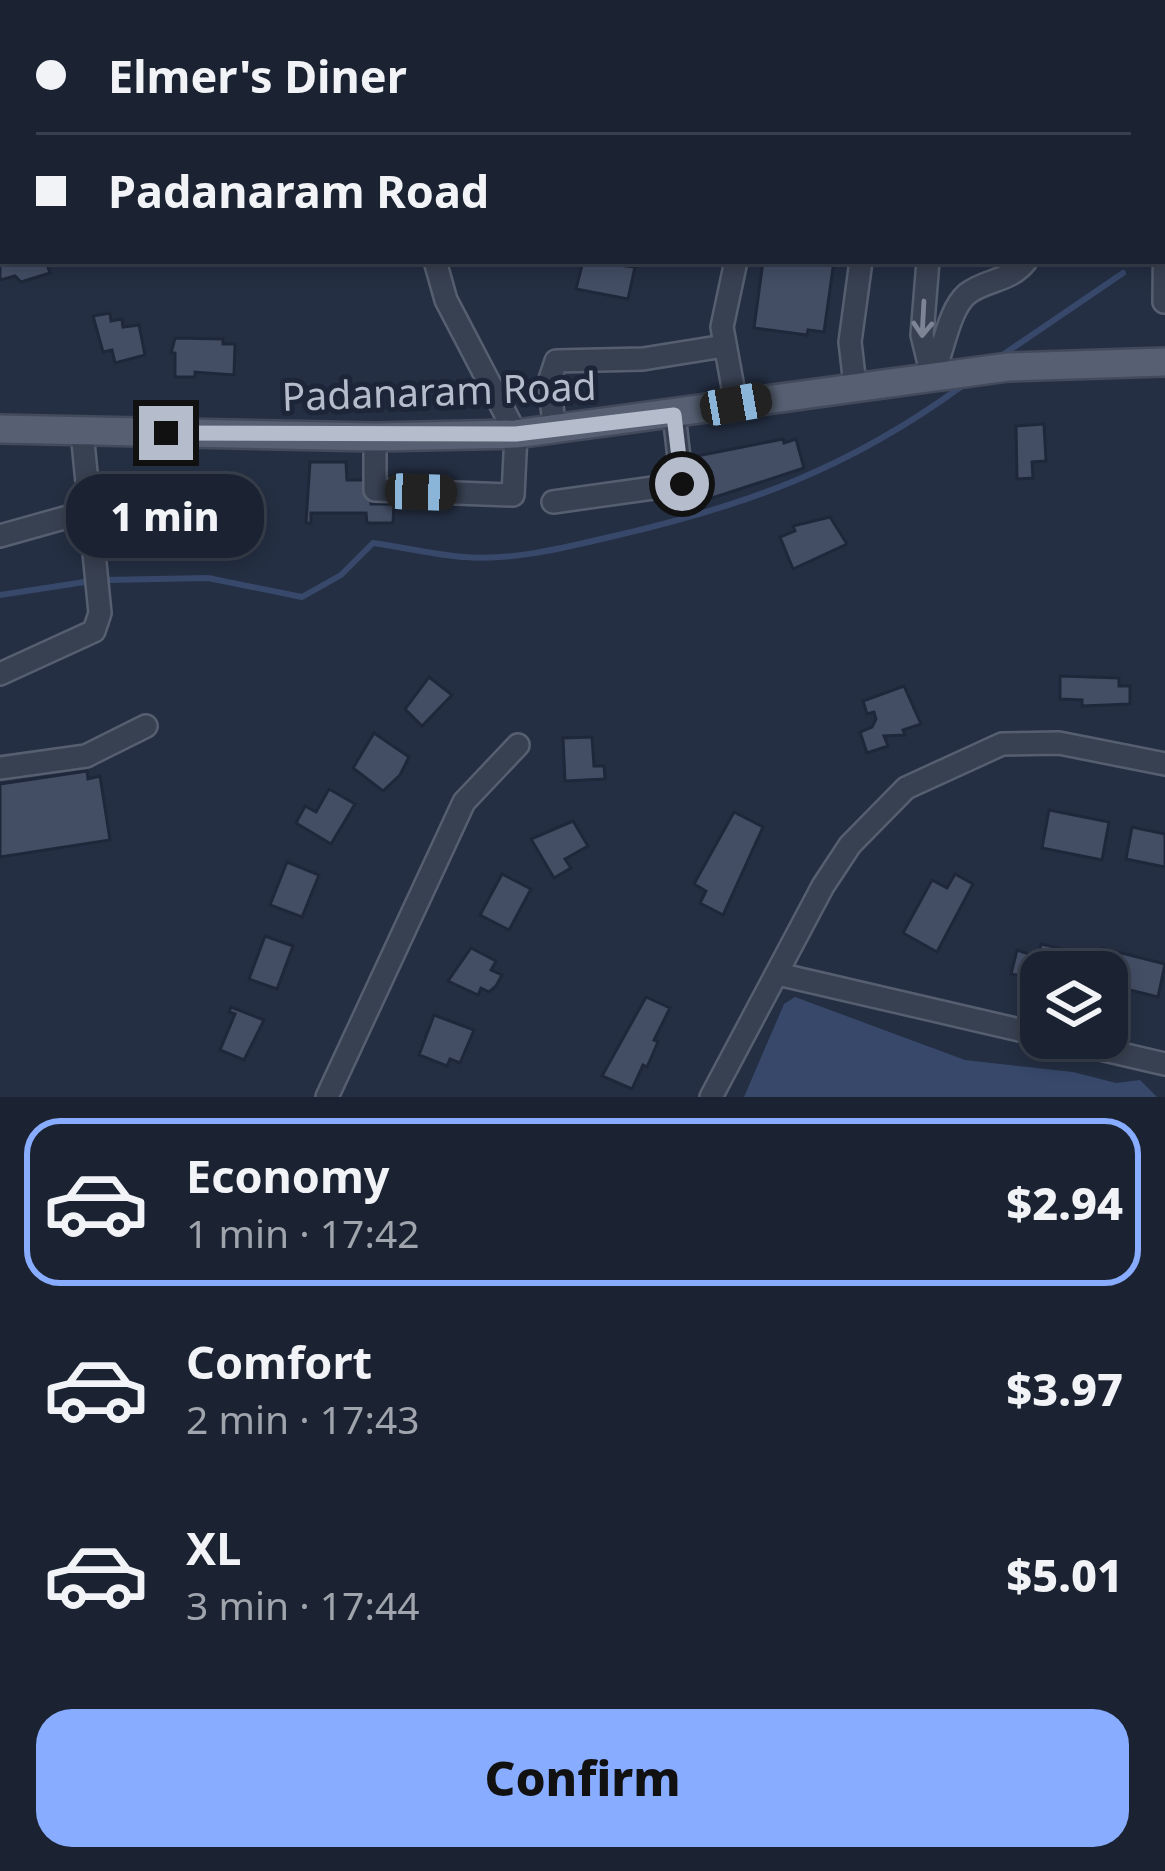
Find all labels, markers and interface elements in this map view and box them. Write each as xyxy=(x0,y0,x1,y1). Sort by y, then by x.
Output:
text: Elmer's Diner xyxy=(108,45,407,106)
text: Padanaram Road xyxy=(108,160,489,221)
one-way arrow xyxy=(912,299,935,338)
street label: Padanaram Road xyxy=(281,358,597,422)
car xyxy=(697,380,775,428)
route end xyxy=(139,406,193,460)
route start xyxy=(655,457,709,511)
car xyxy=(384,473,458,511)
callout: 1 min xyxy=(67,475,265,559)
text: 1 min xyxy=(111,489,219,542)
map controls xyxy=(1020,951,1128,1059)
button: layers xyxy=(1020,951,1128,1059)
text: Economy xyxy=(186,1145,390,1206)
icon: car xyxy=(42,1148,150,1256)
text: $2.94 xyxy=(1006,1172,1123,1233)
text: 1 min · 17:42 xyxy=(186,1206,420,1259)
text: Comfort xyxy=(186,1331,372,1392)
icon: car xyxy=(42,1334,150,1442)
text: $3.97 xyxy=(1006,1358,1123,1419)
text: 2 min · 17:43 xyxy=(186,1392,420,1445)
text: XL xyxy=(186,1517,241,1578)
icon: car xyxy=(42,1520,150,1628)
text: $5.01 xyxy=(1006,1544,1123,1605)
text: 3 min · 17:44 xyxy=(186,1578,420,1631)
button: Confirm xyxy=(36,1709,1129,1847)

